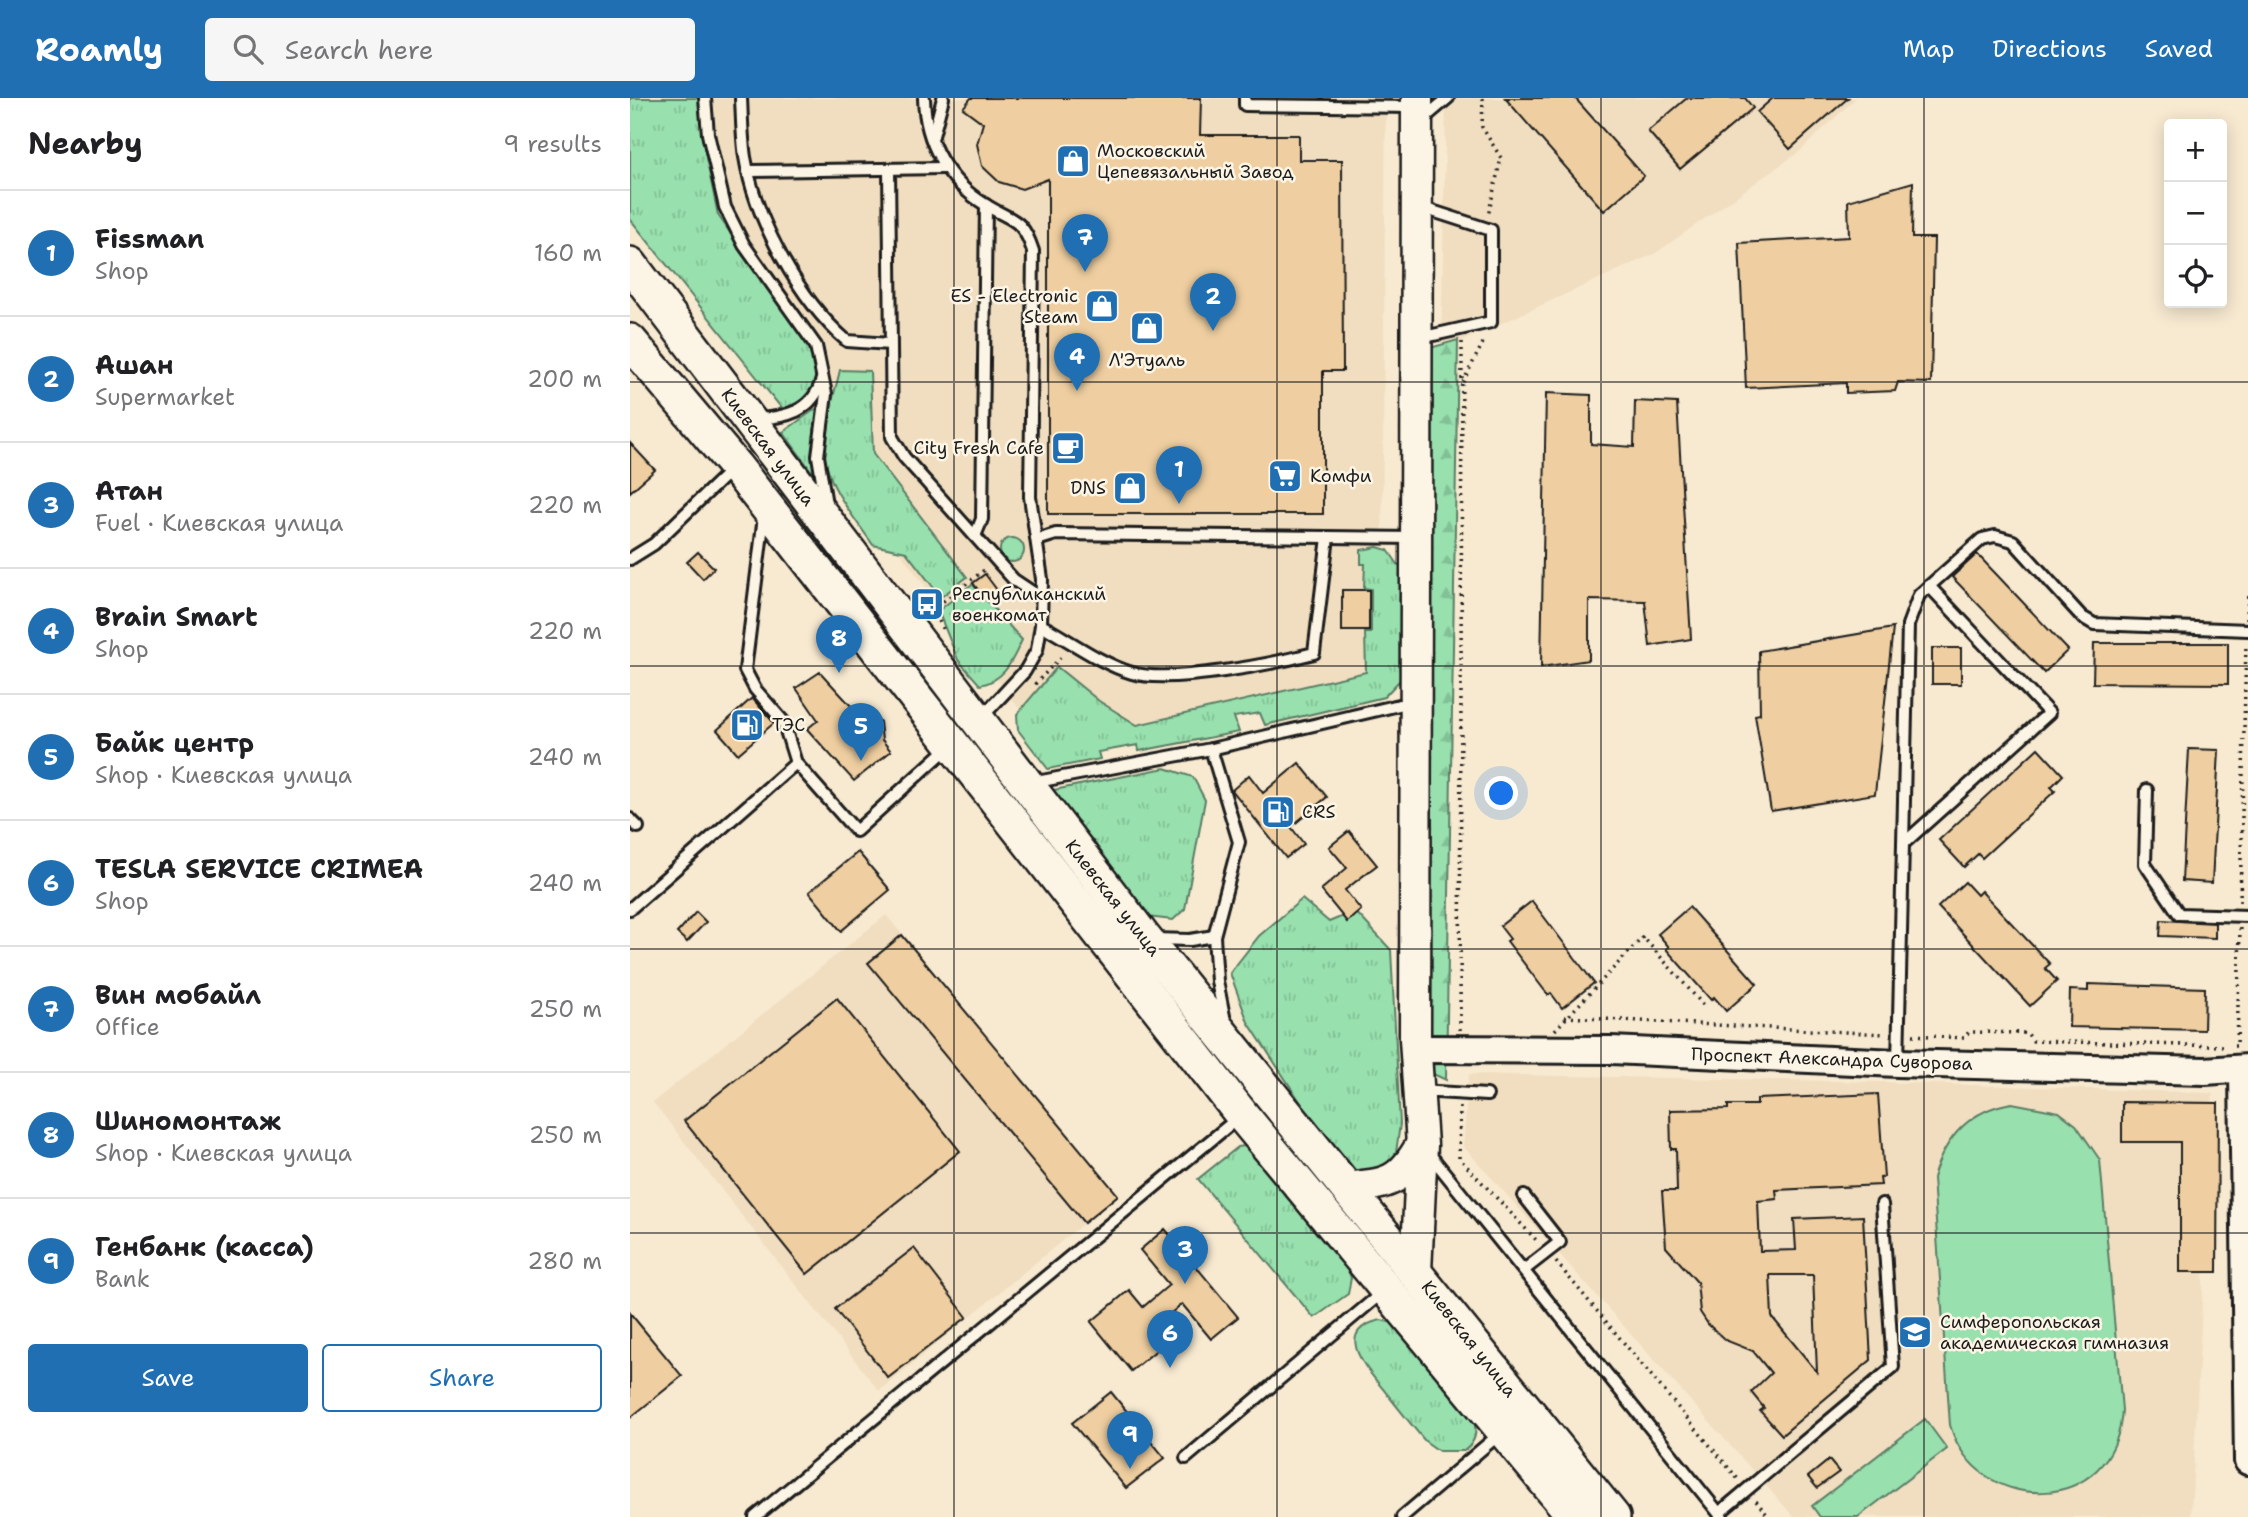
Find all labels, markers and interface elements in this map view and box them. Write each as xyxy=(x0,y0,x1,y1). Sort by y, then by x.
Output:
search box xyxy=(205,18,695,81)
text: Roamly xyxy=(35,27,163,72)
icon: search xyxy=(229,30,267,68)
text: Search here xyxy=(285,32,433,67)
text: Map xyxy=(1903,33,1954,65)
text: Directions xyxy=(1992,33,2107,65)
text: Saved xyxy=(2145,33,2213,65)
map controls xyxy=(2164,119,2227,308)
button: + xyxy=(2164,119,2227,182)
text: Nearby xyxy=(28,123,143,164)
text: 9 results xyxy=(503,129,602,159)
place label: Московский Цепевязальный Завод xyxy=(1097,139,1294,184)
shop icon: Московский Цепевязальный Завод xyxy=(1054,142,1092,180)
button: − xyxy=(2164,182,2227,245)
pin: 7 xyxy=(1062,214,1108,272)
text: Fissman xyxy=(95,221,204,256)
text: 1 xyxy=(46,238,56,268)
text: 160 m xyxy=(534,238,602,268)
button: locate xyxy=(2164,245,2227,308)
text: Shop xyxy=(95,256,149,286)
pin: 2 xyxy=(1190,273,1236,331)
place label: ES - Electronic Steam xyxy=(950,284,1078,329)
shop icon: ES - Electronic Steam xyxy=(1083,287,1121,325)
shop icon: Л'Этуаль xyxy=(1128,309,1166,347)
pin: 4 xyxy=(1054,333,1100,391)
text: Ашан xyxy=(95,347,174,382)
place label: Л'Этуаль xyxy=(1109,348,1185,372)
text: 2 xyxy=(43,364,59,394)
text: 200 m xyxy=(527,364,602,394)
text: Supermarket xyxy=(95,382,235,412)
street label: Киевская улица xyxy=(716,383,820,511)
cafe icon: City Fresh Cafe xyxy=(1049,429,1087,467)
place label: City Fresh Cafe xyxy=(913,436,1044,460)
pin: 1 xyxy=(1156,446,1202,504)
supermarket icon: Комфи xyxy=(1266,457,1304,495)
place label: Комфи xyxy=(1310,464,1372,488)
shop icon: DNS xyxy=(1111,469,1149,507)
text: Атан xyxy=(95,473,163,508)
place label: DNS xyxy=(1071,476,1106,500)
text: 3 xyxy=(43,490,59,520)
text: 220 m xyxy=(528,490,602,520)
text: Fuel · Киевская улица xyxy=(95,508,343,538)
place label: Республиканский военкомат xyxy=(952,582,1106,627)
bus stop icon: Республиканский военкомат xyxy=(908,585,946,623)
text: Brain Smart xyxy=(95,599,258,634)
pin: 8 xyxy=(816,615,862,673)
text: 4 xyxy=(43,616,59,646)
text: 220 m xyxy=(528,616,602,646)
text: Shop xyxy=(95,634,149,664)
pin: 5 xyxy=(838,703,884,761)
fuel station icon: ТЭС xyxy=(728,706,766,744)
place label: ТЭС xyxy=(772,713,805,737)
text: Байк центр xyxy=(95,725,254,760)
text: 5 xyxy=(44,742,58,772)
text: 240 m xyxy=(528,742,602,772)
text: Shop · Киевская улица xyxy=(95,760,352,790)
your location xyxy=(1484,776,1518,810)
fuel station icon: CRS xyxy=(1259,793,1297,831)
place label: CRS xyxy=(1302,800,1335,824)
street label: Киевская улица xyxy=(1060,835,1166,961)
text: TESLA SERVICE CRIMEA xyxy=(95,851,423,886)
text: 6 xyxy=(43,868,59,898)
text: 240 m xyxy=(528,868,602,898)
text: Shop xyxy=(95,886,149,916)
text: Вин мобайл xyxy=(95,977,261,1012)
text: 7 xyxy=(43,994,59,1024)
text: 250 m xyxy=(529,994,602,1024)
text: Office xyxy=(95,1012,160,1042)
street label: Проспект Александра Суворова xyxy=(1691,1042,1973,1076)
text: Шиномонтаж xyxy=(95,1103,281,1138)
text: 8 xyxy=(43,1120,59,1150)
text: 250 m xyxy=(529,1120,602,1150)
text: Shop · Киевская улица xyxy=(95,1138,352,1168)
pin: 3 xyxy=(1162,1226,1208,1284)
text: Генбанк (касса) xyxy=(95,1229,314,1264)
text: 9 xyxy=(43,1246,59,1276)
text: 280 m xyxy=(527,1246,602,1276)
text: Bank xyxy=(95,1264,150,1294)
street label: Киевская улица xyxy=(1416,1276,1522,1402)
pin: 6 xyxy=(1147,1310,1193,1368)
place label: Симферопольская академическая гимназия xyxy=(1940,1310,2169,1355)
school or university icon: Симферопольская академическая гимназия xyxy=(1896,1313,1934,1351)
button: Save xyxy=(28,1344,308,1412)
button: Share xyxy=(322,1344,602,1412)
pin: 9 xyxy=(1107,1411,1153,1469)

